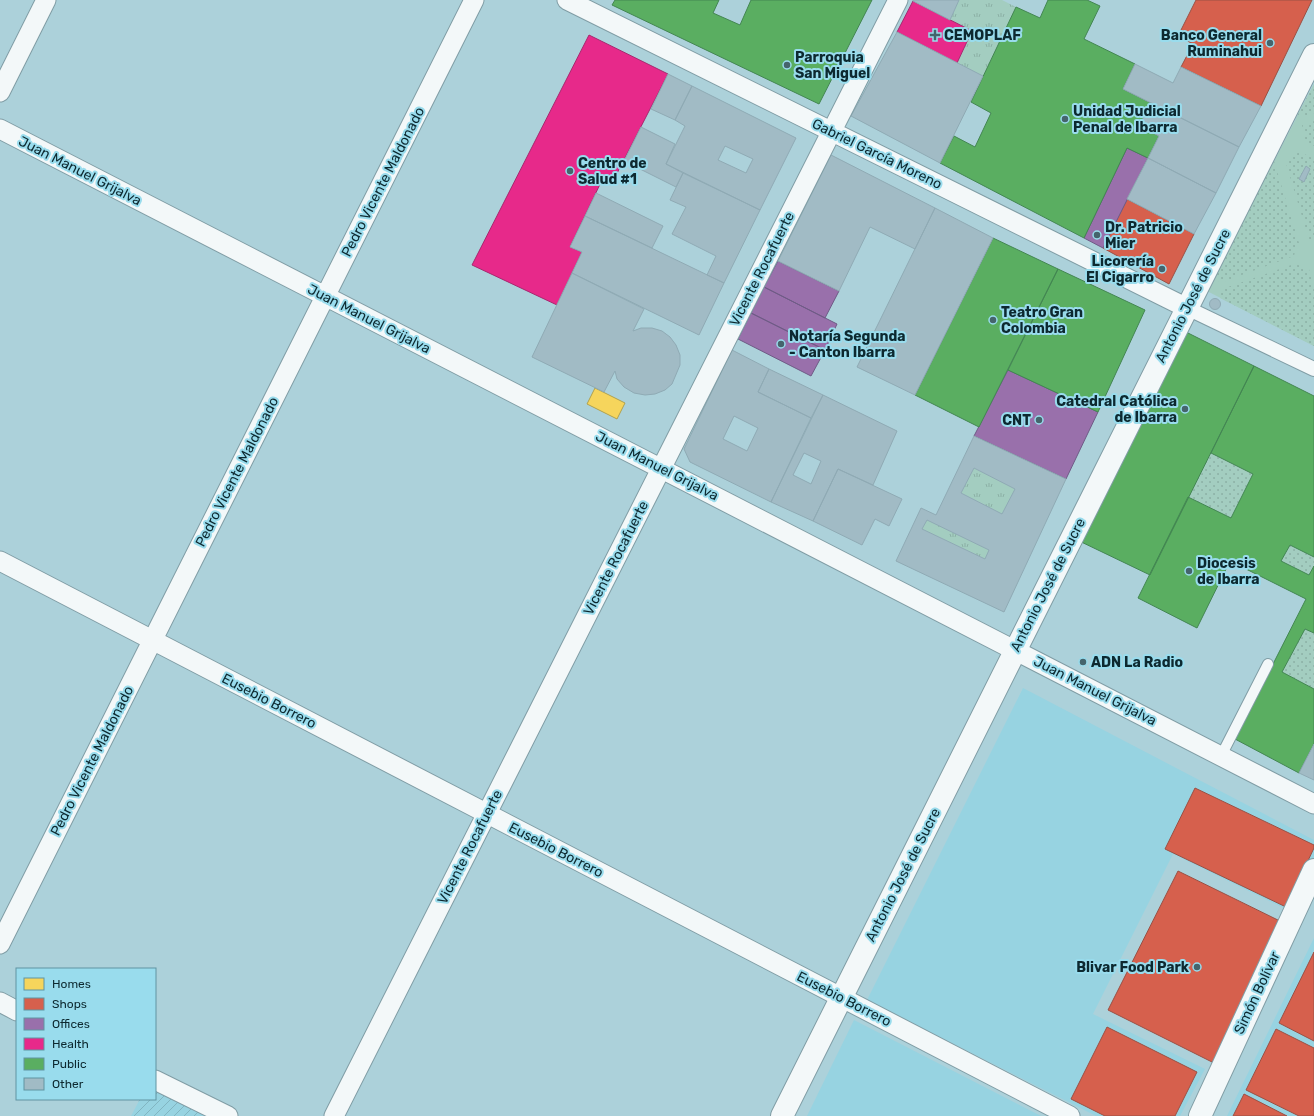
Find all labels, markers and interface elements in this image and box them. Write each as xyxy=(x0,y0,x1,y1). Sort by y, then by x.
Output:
place label: CEMOPLAF xyxy=(944,27,1021,44)
place label: Banco General Ruminahui xyxy=(1161,27,1262,60)
marker: CEMOPLAF xyxy=(929,29,941,41)
marker: Banco General Ruminahui xyxy=(1265,38,1275,48)
place label: Parroquia San Miguel xyxy=(795,49,870,82)
marker: Parroquia San Miguel xyxy=(782,60,792,70)
place label: Unidad Judicial Penal de Ibarra xyxy=(1073,103,1181,136)
street label: Pedro Vicente Maldonado xyxy=(338,104,428,260)
marker: Unidad Judicial Penal de Ibarra xyxy=(1060,114,1070,124)
street label: Gabriel García Moreno xyxy=(809,115,945,193)
street label: Juan Manuel Grijalva xyxy=(16,133,144,209)
place label: Centro de Salud #1 xyxy=(578,155,647,188)
marker: Centro de Salud #1 xyxy=(565,166,575,176)
street label: Vicente Rocafuerte xyxy=(726,209,798,329)
place label: Dr. Patricio Mier xyxy=(1105,219,1183,252)
street label: Antonio José de Sucre xyxy=(1152,226,1234,366)
marker: Dr. Patricio Mier xyxy=(1092,230,1102,240)
place label: Licorería El Cigarro xyxy=(1086,253,1154,286)
marker: Licorería El Cigarro xyxy=(1157,264,1167,274)
street label: Juan Manuel Grijalva xyxy=(305,281,433,357)
place label: Teatro Gran Colombia xyxy=(1001,304,1083,337)
marker: Teatro Gran Colombia xyxy=(988,315,998,325)
place label: Notaría Segunda - Canton Ibarra xyxy=(789,328,906,361)
marker: Notaría Segunda - Canton Ibarra xyxy=(776,339,786,349)
place label: Catedral Católica de Ibarra xyxy=(1056,393,1177,426)
street label: Pedro Vicente Maldonado xyxy=(192,394,282,550)
marker: Catedral Católica de Ibarra xyxy=(1180,404,1190,414)
place label: CNT xyxy=(1002,412,1031,429)
marker: CNT xyxy=(1034,415,1044,425)
street label: Juan Manuel Grijalva xyxy=(593,428,721,504)
street label: Vicente Rocafuerte xyxy=(580,498,652,618)
street label: Antonio José de Sucre xyxy=(1007,515,1089,655)
place label: Diocesis de Ibarra xyxy=(1197,555,1260,588)
marker: Diocesis de Ibarra xyxy=(1184,566,1194,576)
street label: Juan Manuel Grijalva xyxy=(1031,653,1159,729)
place label: ADN La Radio xyxy=(1091,654,1183,671)
marker: ADN La Radio xyxy=(1078,657,1088,667)
street label: Eusebio Borrero xyxy=(219,670,319,732)
street label: Pedro Vicente Maldonado xyxy=(47,683,137,839)
street label: Vicente Rocafuerte xyxy=(434,787,506,907)
street label: Antonio José de Sucre xyxy=(862,805,944,945)
street label: Eusebio Borrero xyxy=(506,819,606,881)
street label: Simón Bolívar xyxy=(1230,948,1284,1037)
place label: Blivar Food Park xyxy=(1076,959,1190,976)
marker: Blivar Food Park xyxy=(1192,962,1202,972)
legend xyxy=(16,968,156,1100)
street label: Eusebio Borrero xyxy=(794,968,894,1030)
text: Homes xyxy=(52,977,91,991)
text: Shops xyxy=(52,997,87,1011)
text: Offices xyxy=(52,1017,90,1031)
text: Health xyxy=(52,1037,89,1051)
text: Public xyxy=(52,1057,87,1071)
text: Other xyxy=(52,1077,84,1091)

